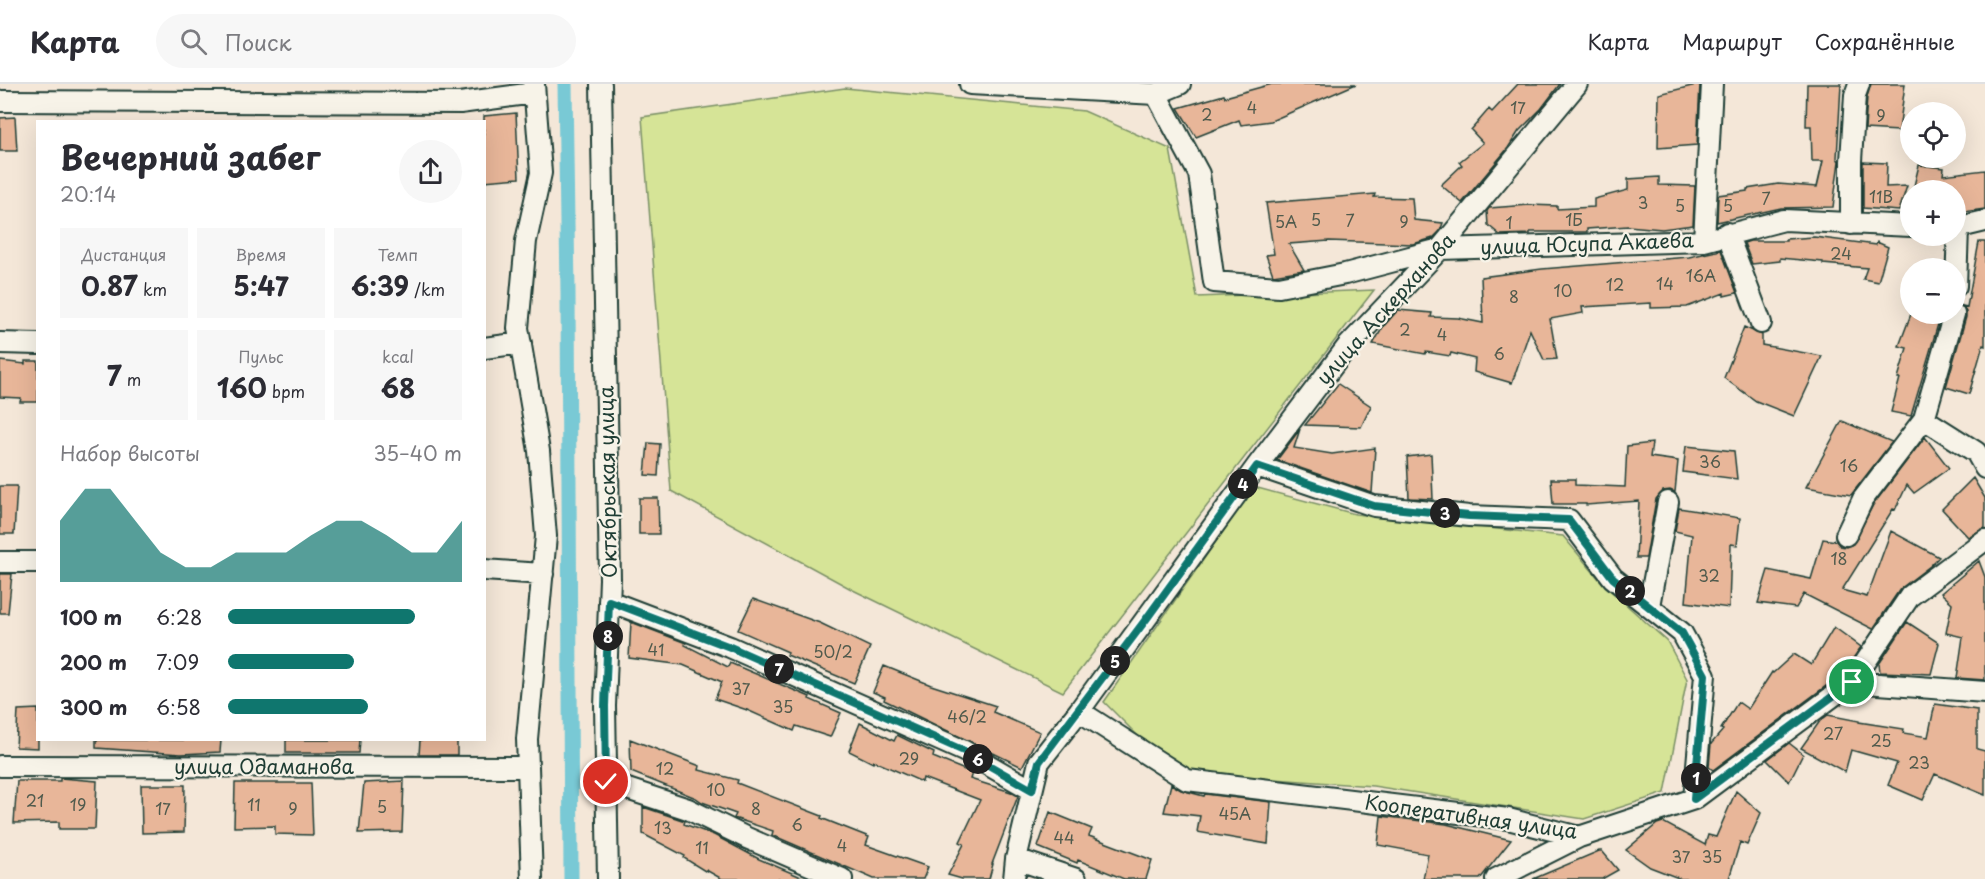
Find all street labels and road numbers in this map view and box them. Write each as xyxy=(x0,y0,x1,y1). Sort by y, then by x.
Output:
street label: улица Юсупа Акаева xyxy=(1480,224,1695,262)
street label: улица Аскерханова xyxy=(1309,225,1462,391)
street label: Октябрьская улица xyxy=(590,385,624,578)
street label: улица Одаманова xyxy=(174,751,355,781)
street label: Кооперативная улица xyxy=(1363,786,1580,846)

